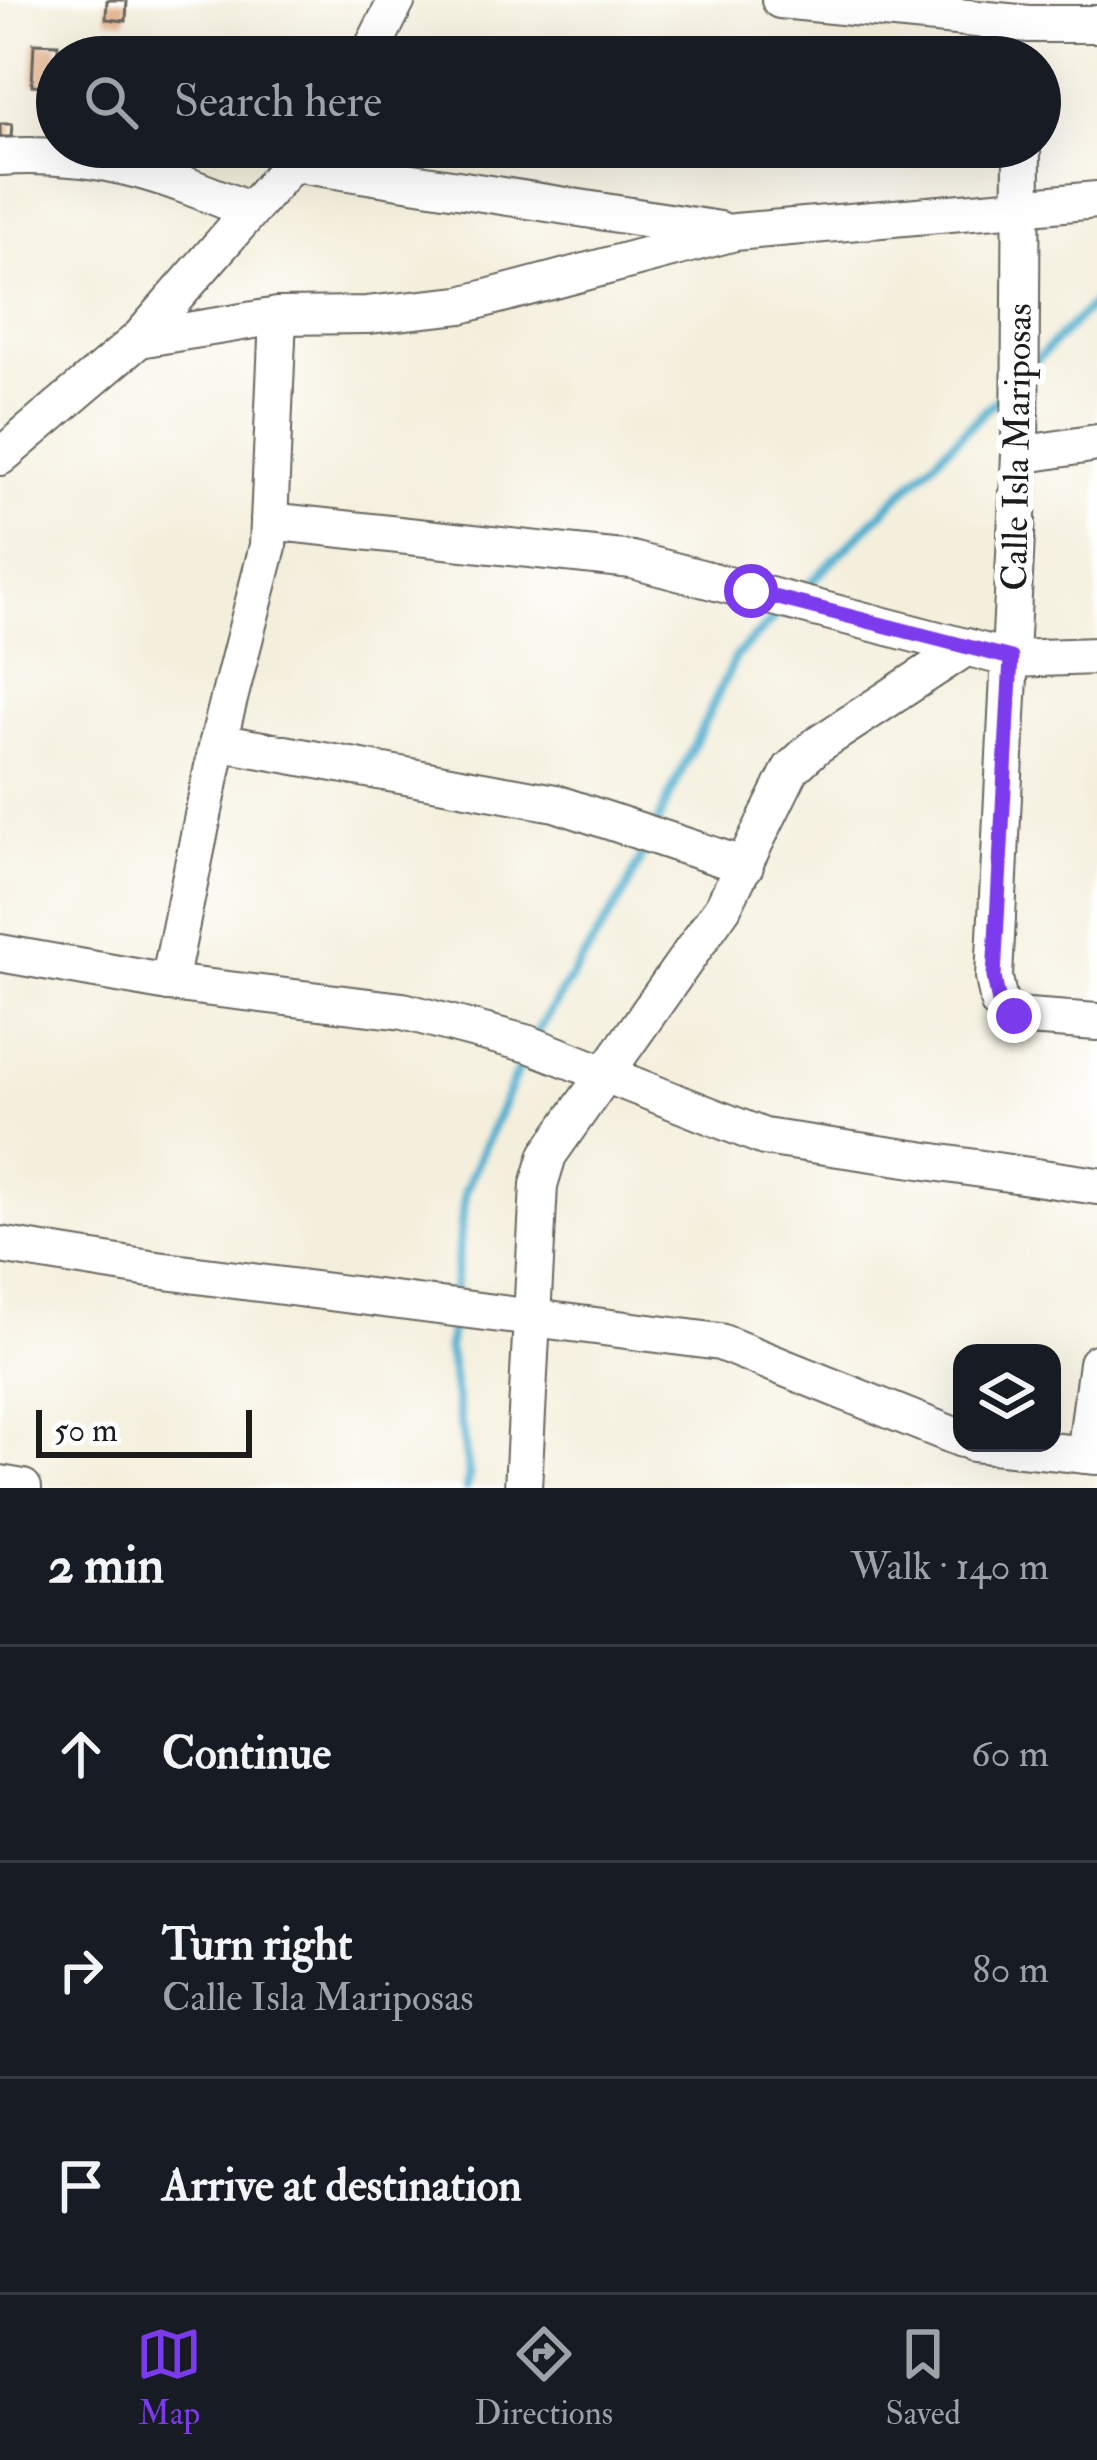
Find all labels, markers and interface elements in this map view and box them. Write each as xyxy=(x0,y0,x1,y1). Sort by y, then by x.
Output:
search box xyxy=(36,36,1061,168)
icon: search xyxy=(78,69,144,135)
text: Search here xyxy=(174,74,382,130)
street label: Calle Isla Mariposas xyxy=(992,303,1042,591)
route start xyxy=(724,564,778,618)
route end xyxy=(987,989,1041,1043)
map controls xyxy=(953,1344,1061,1452)
button: layers xyxy=(953,1344,1061,1452)
scale bar xyxy=(36,1404,252,1457)
text: 50 m xyxy=(54,1410,118,1451)
text: 2 min xyxy=(48,1534,164,1598)
text: Walk · 140 m xyxy=(851,1542,1049,1591)
icon: ahead xyxy=(48,1721,114,1787)
text: Continue xyxy=(162,1726,331,1782)
text: 60 m xyxy=(971,1729,1049,1778)
text: Turn right xyxy=(162,1917,352,1973)
icon: right xyxy=(48,1937,114,2003)
text: 80 m xyxy=(972,1945,1049,1994)
text: Calle Isla Mariposas xyxy=(162,1973,474,2022)
icon: arrive xyxy=(48,2153,114,2219)
text: Arrive at destination xyxy=(162,2158,522,2214)
tab: Map xyxy=(136,2321,202,2434)
tab: Directions xyxy=(475,2321,613,2434)
tab: Saved xyxy=(885,2321,961,2434)

